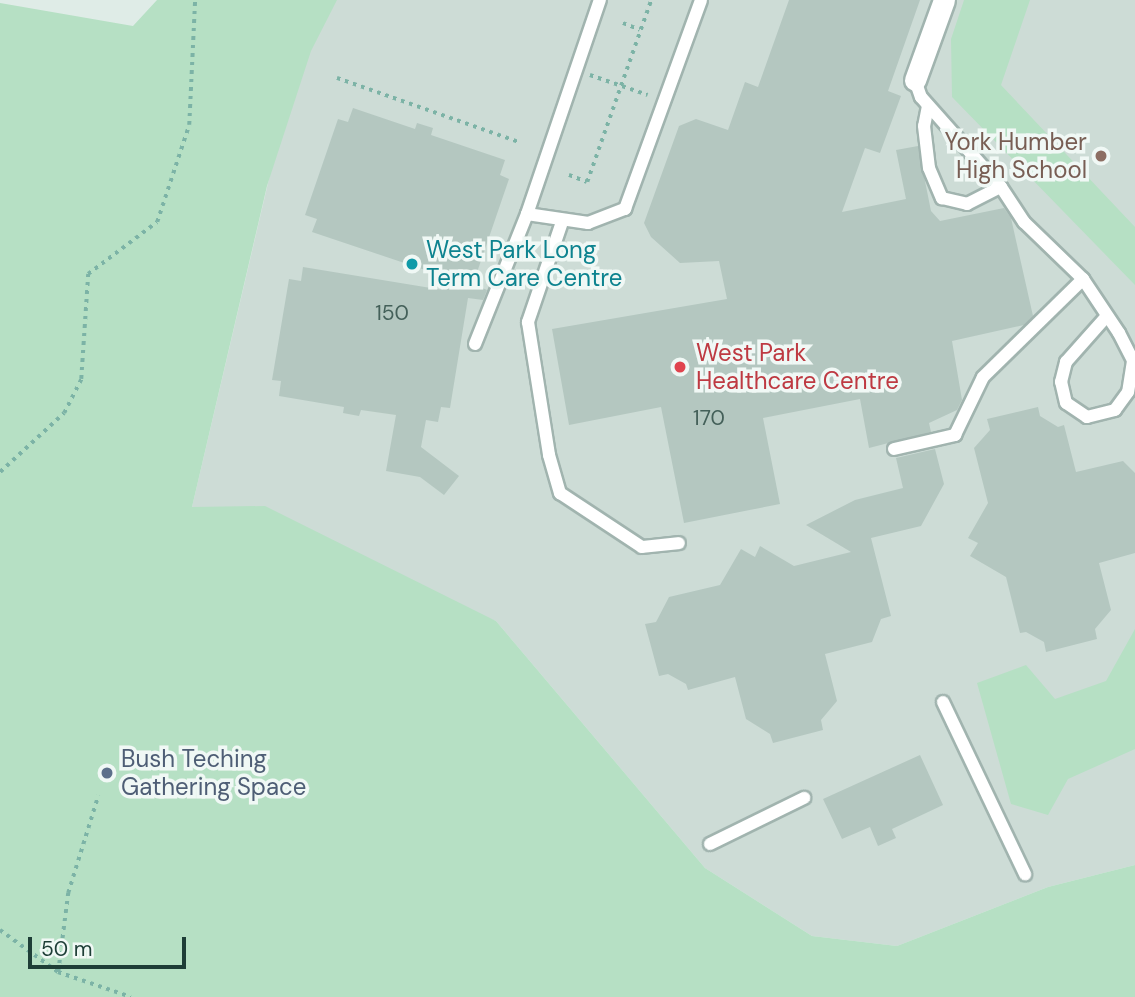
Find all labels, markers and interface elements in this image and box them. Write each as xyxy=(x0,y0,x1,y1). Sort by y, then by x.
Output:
place label: York Humber High School xyxy=(945,128,1087,184)
marker: York Humber High School xyxy=(1093,148,1109,164)
place label: West Park Long Term Care Centre xyxy=(426,236,622,292)
marker: West Park Long Term Care Centre xyxy=(404,256,420,272)
house number: 150 xyxy=(375,300,409,326)
place label: West Park Healthcare Centre xyxy=(696,339,899,395)
marker: West Park Healthcare Centre xyxy=(670,357,690,377)
house number: 170 xyxy=(693,405,725,431)
place label: Bush Teching Gathering Space xyxy=(121,745,306,801)
marker: Bush Teching Gathering Space xyxy=(99,765,115,781)
scale bar xyxy=(32,923,189,967)
text: 50 m xyxy=(41,935,92,963)

